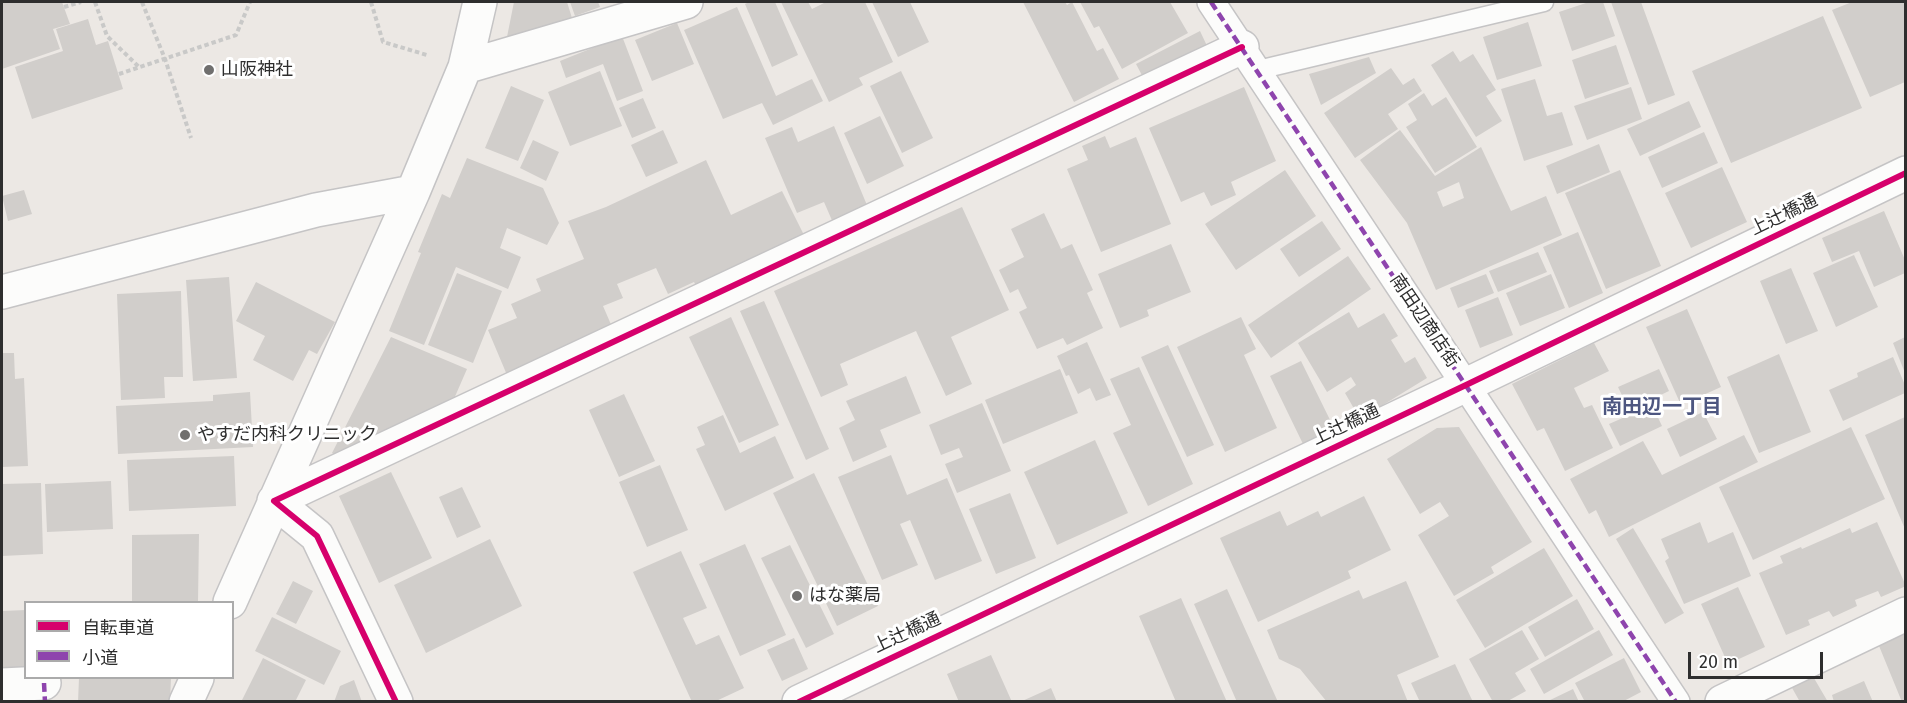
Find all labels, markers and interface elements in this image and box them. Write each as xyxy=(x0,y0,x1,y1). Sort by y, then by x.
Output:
place label: 山阪神社 xyxy=(221,59,293,81)
marker: 山阪神社 xyxy=(202,63,216,77)
street label: 上辻橋通 xyxy=(1747,190,1821,240)
street label: 南田辺商店街 xyxy=(1385,270,1463,372)
district label: 南田辺一丁目 xyxy=(1602,395,1722,419)
street label: 上辻橋通 xyxy=(1309,400,1383,450)
place label: やすだ内科クリニック xyxy=(197,424,377,446)
marker: やすだ内科クリニック xyxy=(178,428,192,442)
place label: はな薬局 xyxy=(809,585,881,607)
marker: はな薬局 xyxy=(790,589,804,603)
legend xyxy=(24,601,234,679)
street label: 上辻橋通 xyxy=(870,608,944,658)
text: 自転車道 xyxy=(82,617,154,639)
scale bar xyxy=(1691,640,1826,678)
text: 小道 xyxy=(82,647,118,669)
text: 20 m xyxy=(1699,651,1738,673)

